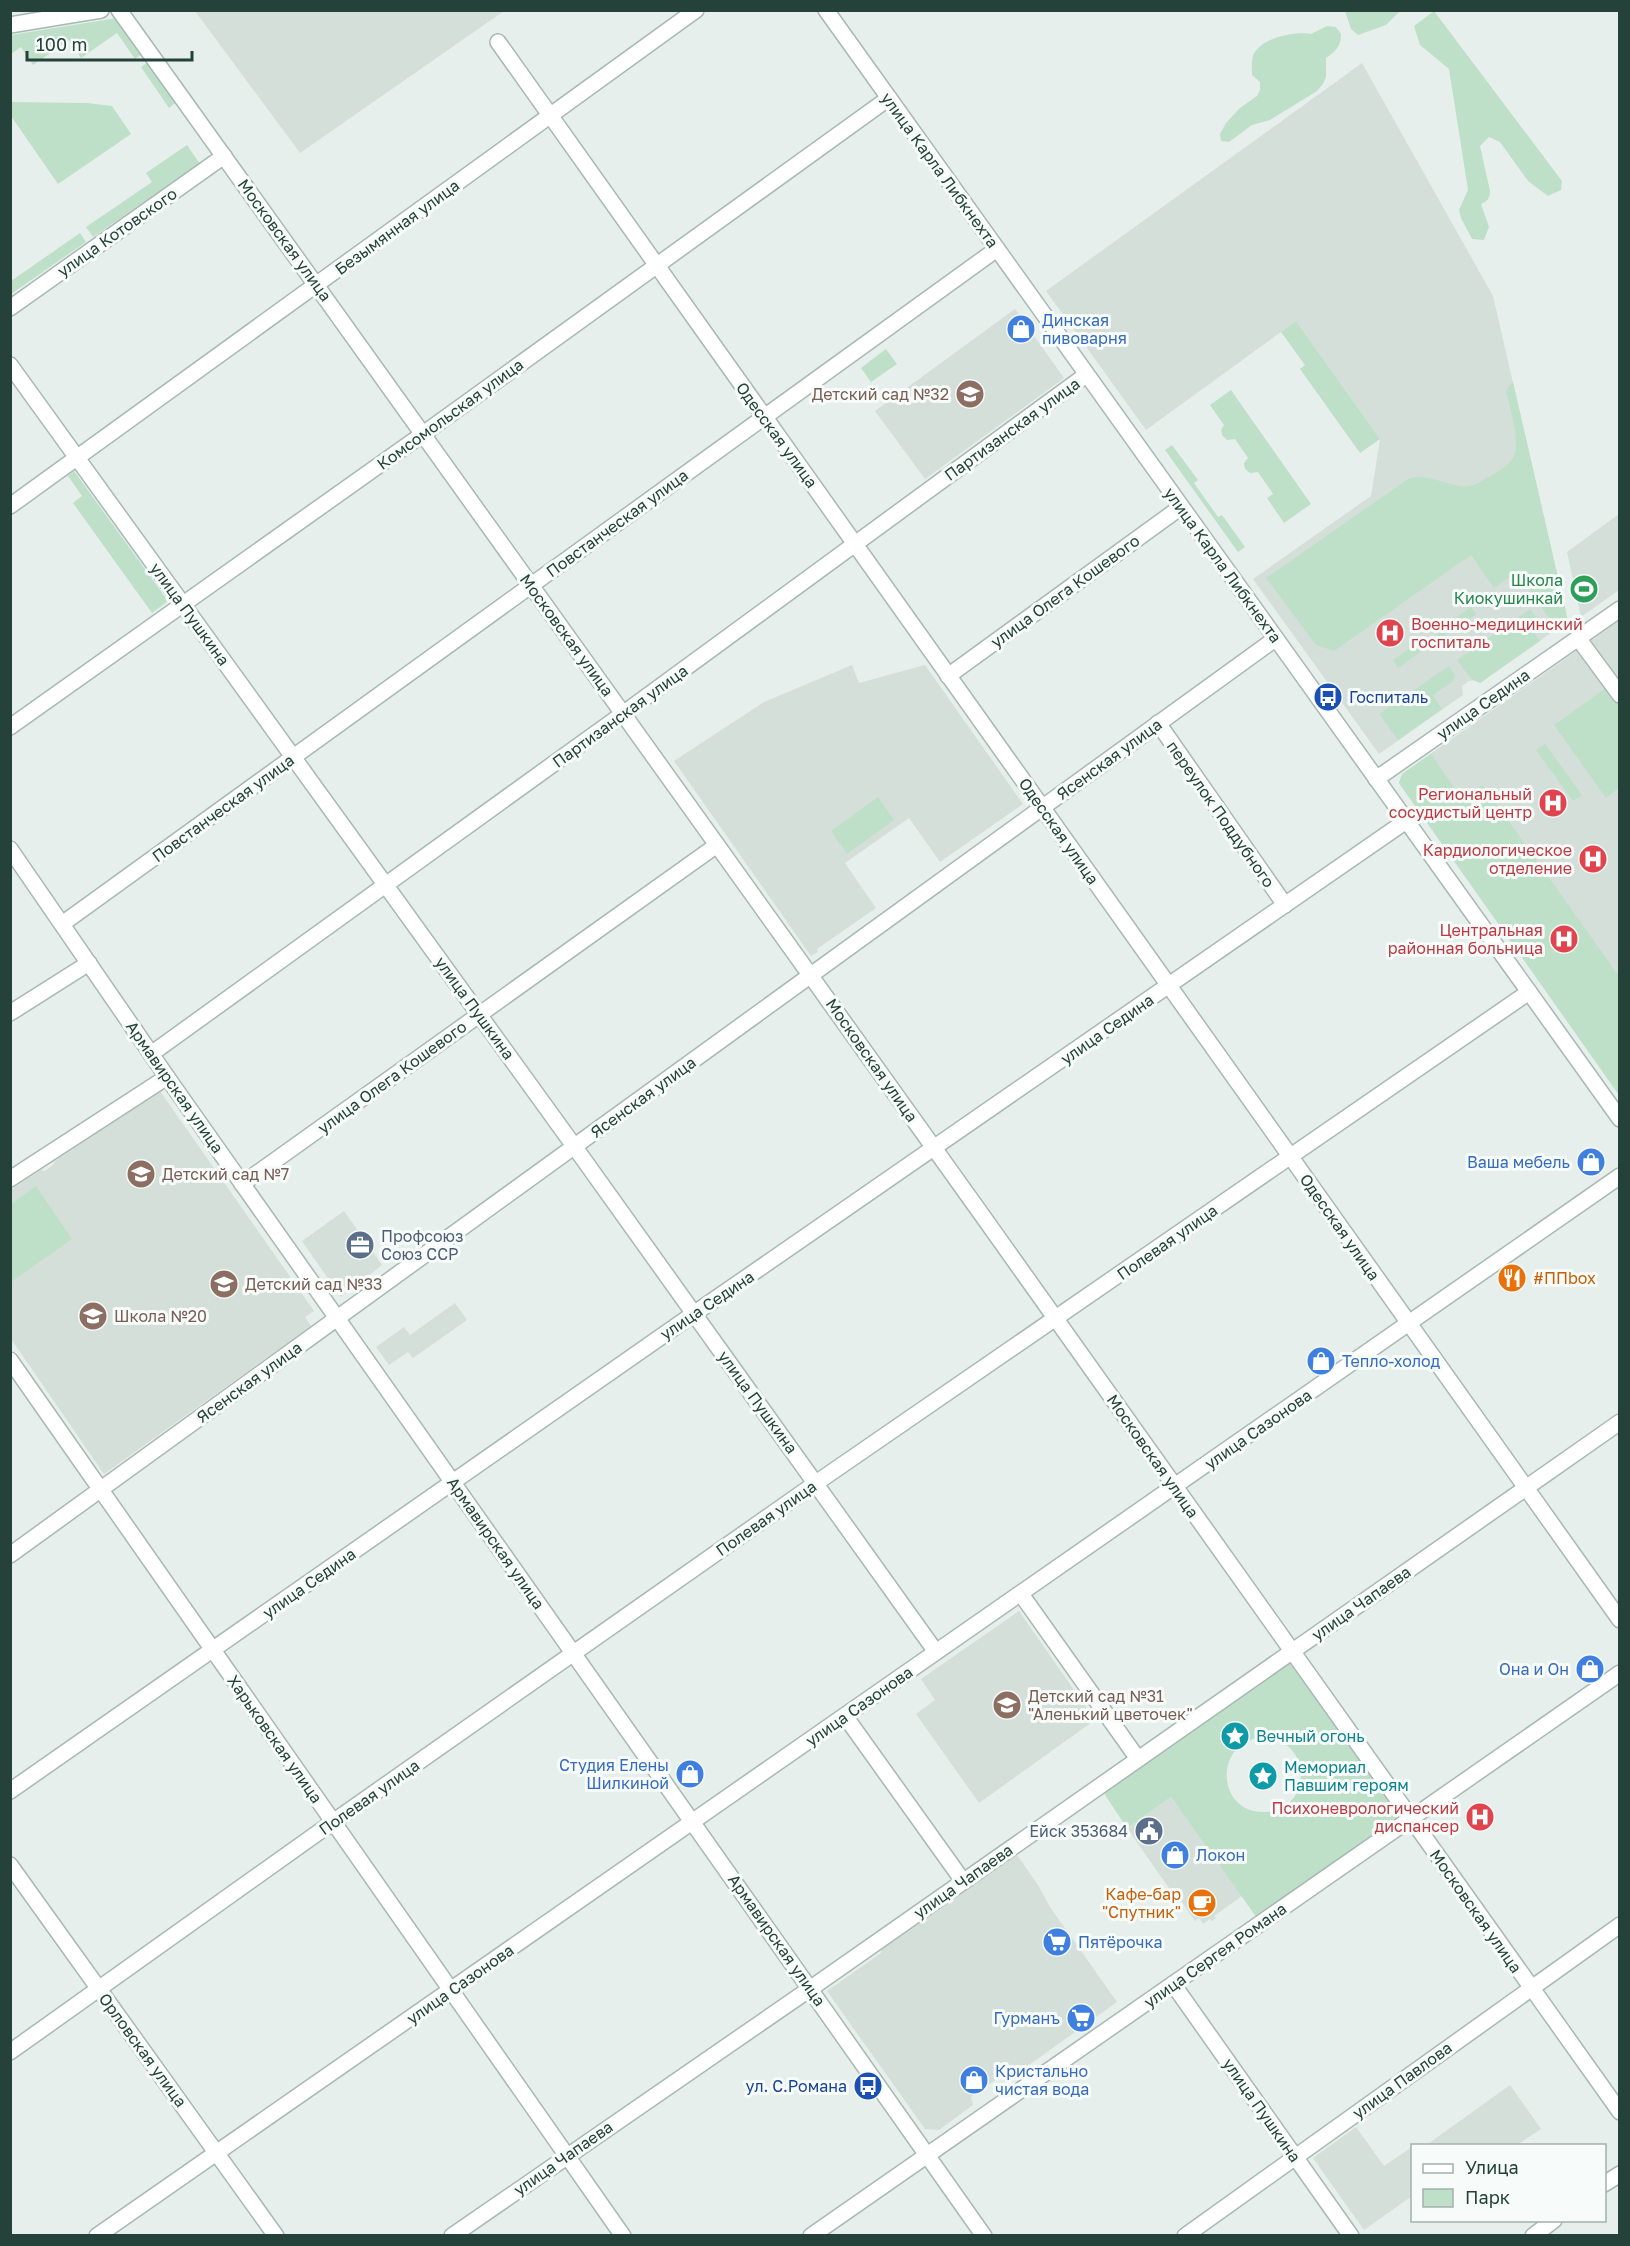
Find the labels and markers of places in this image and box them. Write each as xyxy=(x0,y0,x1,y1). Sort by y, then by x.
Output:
place label: Динская пивоварня xyxy=(1042,310,1127,348)
shop icon: Динская пивоварня xyxy=(1005,313,1037,345)
school or university icon: Детский сад №32 xyxy=(954,378,986,410)
place label: Детский сад №32 xyxy=(812,384,949,404)
place label: Школа Киокушинкай xyxy=(1454,570,1563,608)
sports icon: Школа Киокушинкай xyxy=(1568,573,1600,605)
place label: Военно-медицинский госпиталь xyxy=(1411,614,1583,652)
hospital icon: Военно-медицинский госпиталь xyxy=(1374,617,1406,649)
bus stop icon: Госпиталь xyxy=(1312,681,1344,713)
place label: Госпиталь xyxy=(1349,687,1428,707)
place label: Региональный сосудистый центр xyxy=(1389,784,1532,822)
hospital icon: Региональный сосудистый центр xyxy=(1537,787,1569,819)
place label: Кардиологическое отделение xyxy=(1423,840,1572,878)
hospital icon: Кардиологическое отделение xyxy=(1577,843,1609,875)
place label: Центральная районная больница xyxy=(1388,920,1543,958)
hospital icon: Центральная районная больница xyxy=(1548,923,1580,955)
shop icon: Ваша мебель xyxy=(1575,1146,1607,1178)
place label: Ваша мебель xyxy=(1467,1152,1570,1172)
school or university icon: Детский сад №7 xyxy=(125,1158,157,1190)
place label: Детский сад №7 xyxy=(162,1164,289,1184)
place label: Профсоюз Союз ССР xyxy=(381,1226,463,1264)
office icon: Профсоюз Союз ССР xyxy=(344,1229,376,1261)
restaurant icon: #ППbox xyxy=(1496,1262,1528,1294)
school or university icon: Детский сад №33 xyxy=(208,1268,240,1300)
place label: #ППbox xyxy=(1533,1268,1596,1288)
place label: Детский сад №33 xyxy=(245,1274,382,1294)
school or university icon: Школа №20 xyxy=(77,1300,109,1332)
place label: Школа №20 xyxy=(114,1306,207,1326)
shop icon: Тепло-холод xyxy=(1305,1345,1337,1377)
place label: Тепло-холод xyxy=(1342,1351,1440,1371)
shop icon: Она и Он xyxy=(1574,1653,1606,1685)
place label: Она и Он xyxy=(1499,1659,1569,1679)
place label: Детский сад №31 "Аленький цветочек" xyxy=(1028,1686,1193,1724)
school or university icon: Детский сад №31 "Аленький цветочек" xyxy=(991,1689,1023,1721)
place icon: Вечный огонь xyxy=(1219,1720,1251,1752)
place label: Вечный огонь xyxy=(1256,1726,1365,1746)
place label: Студия Елены Шилкиной xyxy=(559,1755,669,1793)
place label: Мемориал Павшим героям xyxy=(1284,1757,1409,1795)
shop icon: Студия Елены Шилкиной xyxy=(674,1758,706,1790)
place icon: Мемориал Павшим героям xyxy=(1247,1760,1279,1792)
place label: Психоневрологический диспансер xyxy=(1271,1798,1459,1836)
hospital icon: Психоневрологический диспансер xyxy=(1464,1801,1496,1833)
public building icon: Ейск 353684 xyxy=(1133,1815,1165,1847)
place label: Ейск 353684 xyxy=(1029,1821,1128,1841)
shop icon: Локон xyxy=(1159,1839,1191,1871)
place label: Локон xyxy=(1196,1845,1245,1865)
place label: Кафе-бар "Спутник" xyxy=(1102,1884,1181,1922)
cafe icon: Кафе-бар "Спутник" xyxy=(1186,1887,1218,1919)
supermarket icon: Пятёрочка xyxy=(1041,1926,1073,1958)
place label: Пятёрочка xyxy=(1078,1932,1162,1952)
supermarket icon: Гурманъ xyxy=(1065,2002,1097,2034)
place label: Гурманъ xyxy=(994,2008,1060,2028)
place label: Кристально чистая вода xyxy=(995,2061,1089,2099)
shop icon: Кристально чистая вода xyxy=(958,2064,990,2096)
bus stop icon: ул. С.Романа xyxy=(852,2070,884,2102)
place label: ул. С.Романа xyxy=(746,2076,847,2096)

